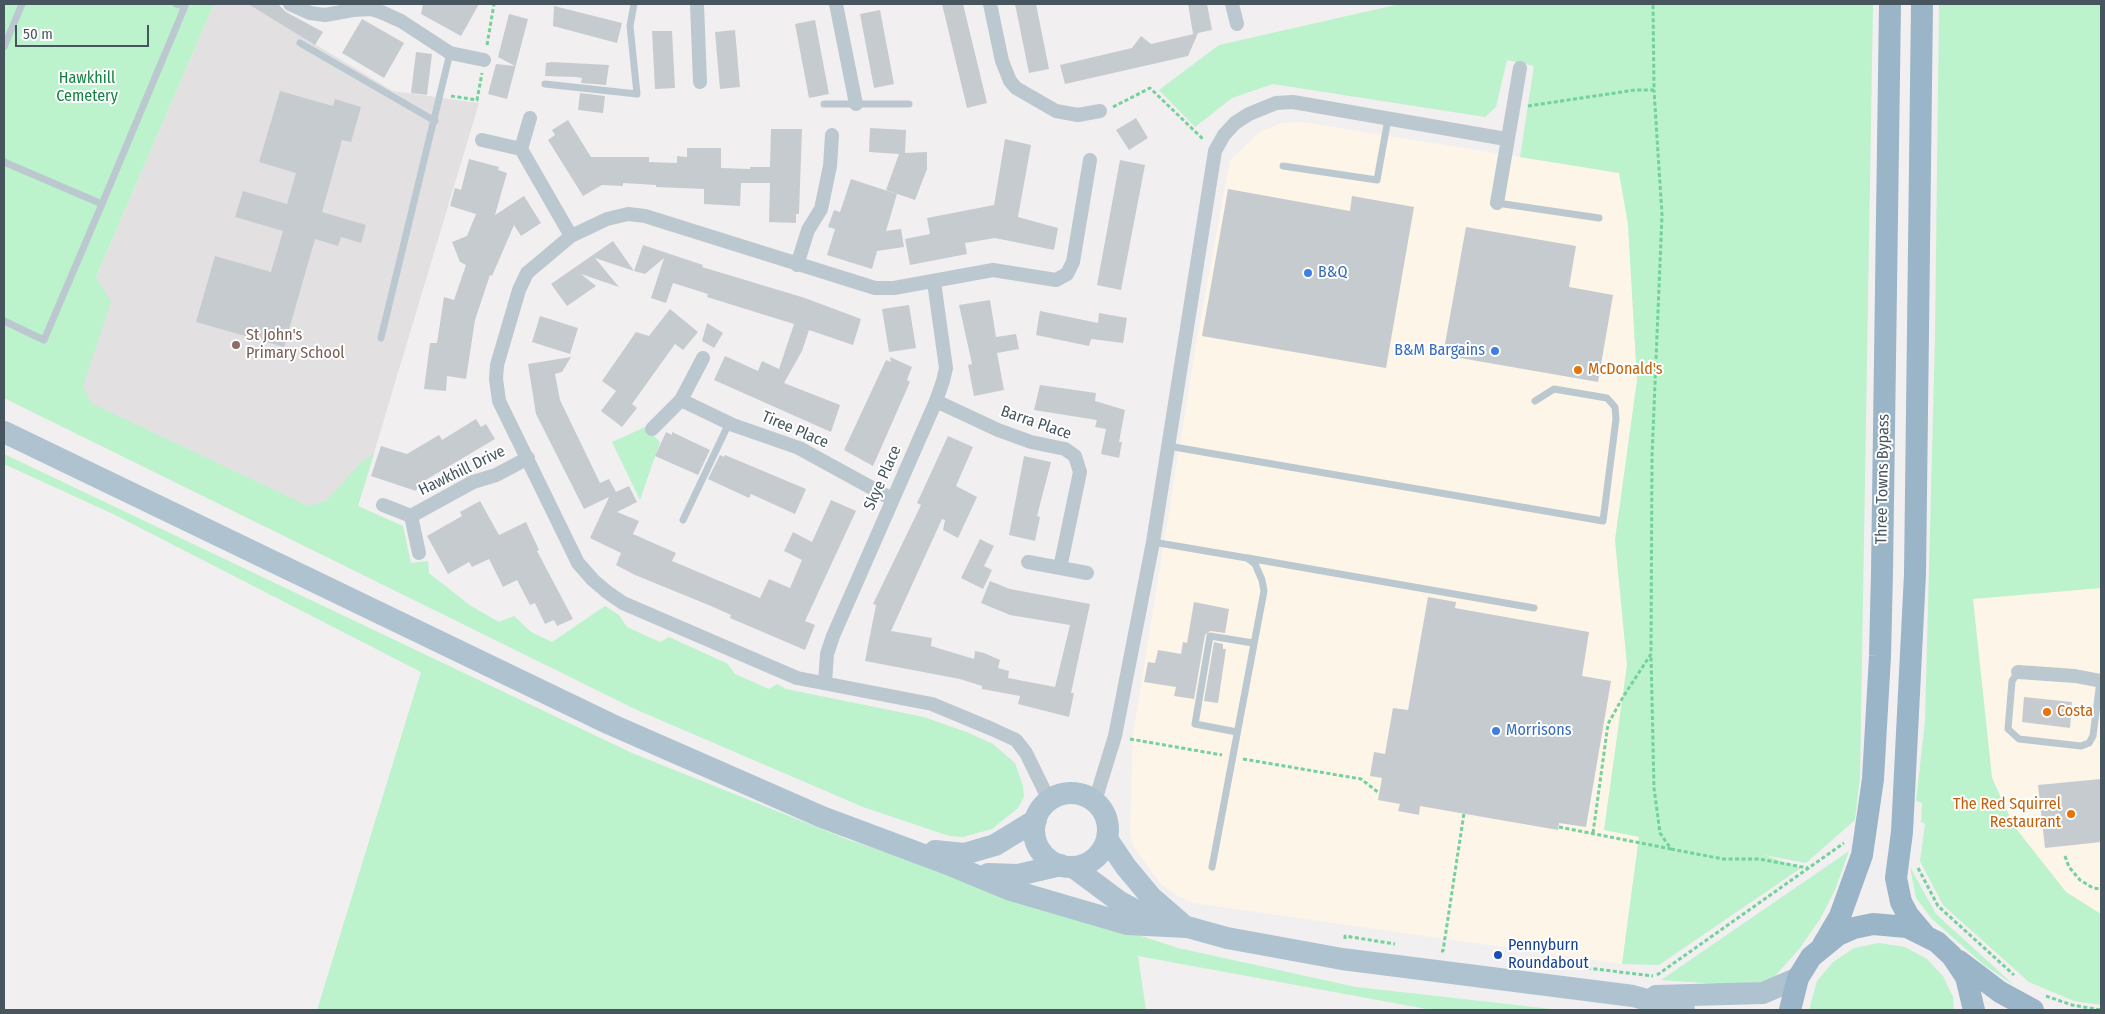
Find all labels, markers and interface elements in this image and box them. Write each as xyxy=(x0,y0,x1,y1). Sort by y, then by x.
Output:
scale bar xyxy=(18,15,151,47)
text: 50 m xyxy=(23,25,53,43)
park label: Hawkhill Cemetery xyxy=(56,69,118,107)
place label: B&Q xyxy=(1318,263,1347,283)
marker: B&Q xyxy=(1302,267,1314,279)
place label: St John's Primary School xyxy=(246,326,345,364)
marker: St John's Primary School xyxy=(230,339,242,351)
place label: B&M Bargains xyxy=(1394,341,1485,361)
marker: B&M Bargains xyxy=(1489,345,1501,357)
place label: McDonald's xyxy=(1588,360,1663,380)
marker: McDonald's xyxy=(1572,364,1584,376)
street label: Barra Place xyxy=(998,402,1074,444)
street label: Tiree Place xyxy=(759,407,831,453)
street label: Three Towns Bypass xyxy=(1872,414,1894,544)
street label: Hawkhill Drive xyxy=(416,442,508,500)
street label: Skye Place xyxy=(860,443,906,513)
place label: Costa xyxy=(2057,702,2093,722)
marker: Costa xyxy=(2041,706,2053,718)
place label: Morrisons xyxy=(1506,721,1572,741)
marker: Morrisons xyxy=(1490,725,1502,737)
place label: The Red Squirrel Restaurant xyxy=(1953,795,2061,833)
marker: The Red Squirrel Restaurant xyxy=(2065,808,2077,820)
place label: Pennyburn Roundabout xyxy=(1508,936,1589,974)
marker: Pennyburn Roundabout xyxy=(1492,949,1504,961)

